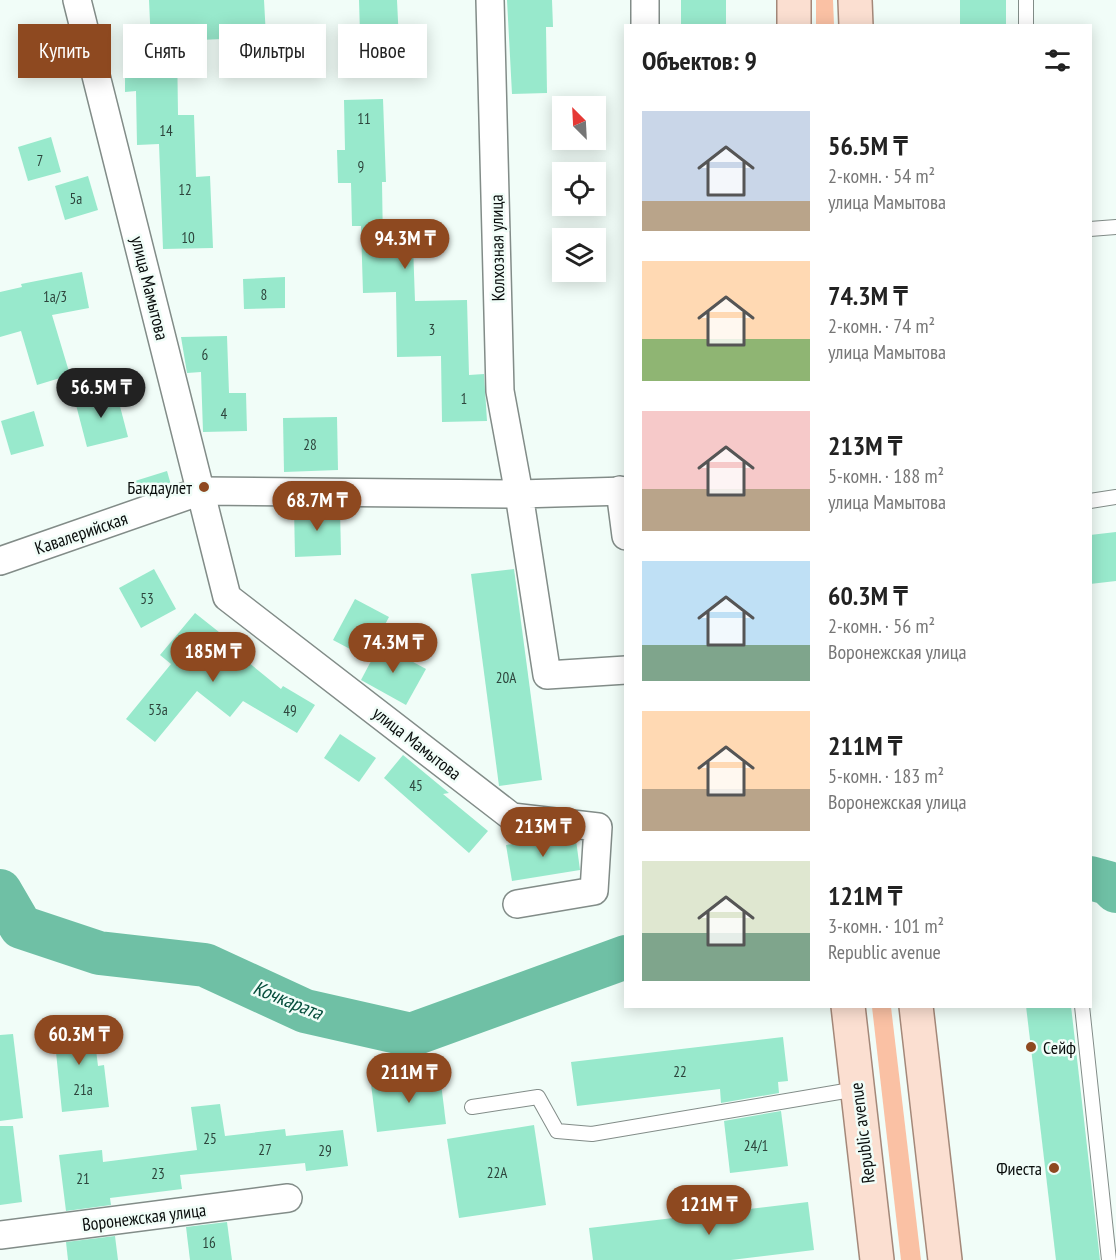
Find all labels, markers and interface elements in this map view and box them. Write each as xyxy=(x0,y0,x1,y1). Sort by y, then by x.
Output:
chip: Купить xyxy=(18,24,111,78)
chip: Снять xyxy=(123,24,207,78)
chip: Фильтры xyxy=(219,24,326,78)
chip: Новое xyxy=(338,24,427,78)
text: Объектов: 9 xyxy=(642,44,757,77)
icon: filters xyxy=(1041,44,1074,77)
north arrow xyxy=(552,96,606,150)
map controls xyxy=(552,96,606,282)
house number: 11 xyxy=(357,109,371,128)
house number: 14 xyxy=(159,121,173,140)
text: 56.5M ₸ xyxy=(828,129,908,162)
icon: home xyxy=(690,135,762,207)
house number: 7 xyxy=(37,151,43,170)
house number: 9 xyxy=(358,157,364,176)
button: locate xyxy=(552,162,606,216)
text: 2-комн. · 54 m² xyxy=(828,163,935,189)
house number: 12 xyxy=(178,180,192,199)
house number: 5а xyxy=(70,189,82,208)
text: улица Мамытова xyxy=(828,189,946,215)
street label: Колхозная улица xyxy=(485,194,509,302)
pin: 94.3M ₸ xyxy=(350,219,460,270)
text: 94.3M ₸ xyxy=(374,225,436,251)
house number: 10 xyxy=(181,228,195,247)
button: layers xyxy=(552,228,606,282)
street label: улица Мамытова xyxy=(126,234,174,342)
text: 74.3M ₸ xyxy=(828,279,908,312)
house number: 8 xyxy=(261,285,267,304)
icon: home xyxy=(690,285,762,357)
house number: 1а/3 xyxy=(43,287,67,306)
text: 2-комн. · 74 m² xyxy=(828,313,935,339)
house number: 3 xyxy=(429,320,435,339)
text: улица Мамытова xyxy=(828,339,946,365)
house number: 6 xyxy=(202,345,209,364)
pin: 56.5M ₸ xyxy=(46,368,156,419)
text: 56.5M ₸ xyxy=(70,374,132,400)
house number: 1 xyxy=(461,389,467,408)
house number: 4 xyxy=(221,404,228,423)
text: 213M ₸ xyxy=(828,429,902,462)
house number: 28 xyxy=(303,435,317,454)
icon: home xyxy=(690,435,762,507)
text: 5-комн. · 188 m² xyxy=(828,463,944,489)
place label: Бакдаулет xyxy=(127,476,192,499)
marker: Бакдаулет xyxy=(197,480,211,494)
pin: 68.7M ₸ xyxy=(262,481,372,532)
text: 68.7M ₸ xyxy=(286,487,348,513)
text: улица Мамытова xyxy=(828,489,946,515)
street label: Кавалерийская xyxy=(32,506,130,560)
text: 60.3M ₸ xyxy=(828,579,908,612)
icon: home xyxy=(690,585,762,657)
house number: 53 xyxy=(140,589,154,608)
text: 2-комн. · 56 m² xyxy=(828,613,935,639)
pin: 74.3M ₸ xyxy=(338,623,448,674)
text: 74.3M ₸ xyxy=(362,629,424,655)
pin: 185M ₸ xyxy=(164,632,262,683)
text: 185M ₸ xyxy=(185,638,241,664)
text: Воронежская улица xyxy=(828,639,967,665)
house number: 20А xyxy=(496,668,517,687)
house number: 53а xyxy=(148,700,168,719)
house number: 49 xyxy=(283,701,297,720)
street label: улица Мамытова xyxy=(368,701,466,785)
text: 211M ₸ xyxy=(828,729,902,762)
icon: home xyxy=(690,735,762,807)
text: 5-комн. · 183 m² xyxy=(828,763,944,789)
house number: 45 xyxy=(409,776,423,795)
text: Воронежская улица xyxy=(828,789,967,815)
pin: 213M ₸ xyxy=(494,807,592,858)
text: 213M ₸ xyxy=(515,813,571,839)
text: 121M ₸ xyxy=(828,879,902,912)
icon: home xyxy=(690,885,762,957)
text: 3-комн. · 101 m² xyxy=(828,913,944,939)
text: Republic avenue xyxy=(828,939,941,965)
water label: Кочкарата xyxy=(250,974,327,1026)
pin: 60.3M ₸ xyxy=(24,1015,134,1066)
text: 60.3M ₸ xyxy=(48,1021,110,1047)
place label: Сейф xyxy=(1043,1036,1076,1059)
marker: Сейф xyxy=(1024,1040,1038,1054)
pin: 211M ₸ xyxy=(360,1053,458,1104)
text: 211M ₸ xyxy=(381,1059,437,1085)
house number: 22 xyxy=(673,1062,687,1081)
house number: 21а xyxy=(73,1080,93,1099)
street label: Republic avenue xyxy=(844,1081,880,1185)
house number: 25 xyxy=(203,1129,217,1148)
house number: 24/1 xyxy=(744,1136,768,1155)
house number: 27 xyxy=(258,1140,272,1159)
house number: 29 xyxy=(318,1141,332,1160)
place label: Фиеста xyxy=(996,1157,1042,1180)
marker: Фиеста xyxy=(1047,1161,1061,1175)
house number: 22А xyxy=(487,1163,508,1182)
house number: 23 xyxy=(151,1164,165,1183)
house number: 21 xyxy=(76,1169,90,1188)
pin: 121M ₸ xyxy=(660,1185,758,1236)
text: 121M ₸ xyxy=(681,1191,737,1217)
street label: Воронежская улица xyxy=(81,1198,207,1236)
house number: 16 xyxy=(202,1233,216,1252)

